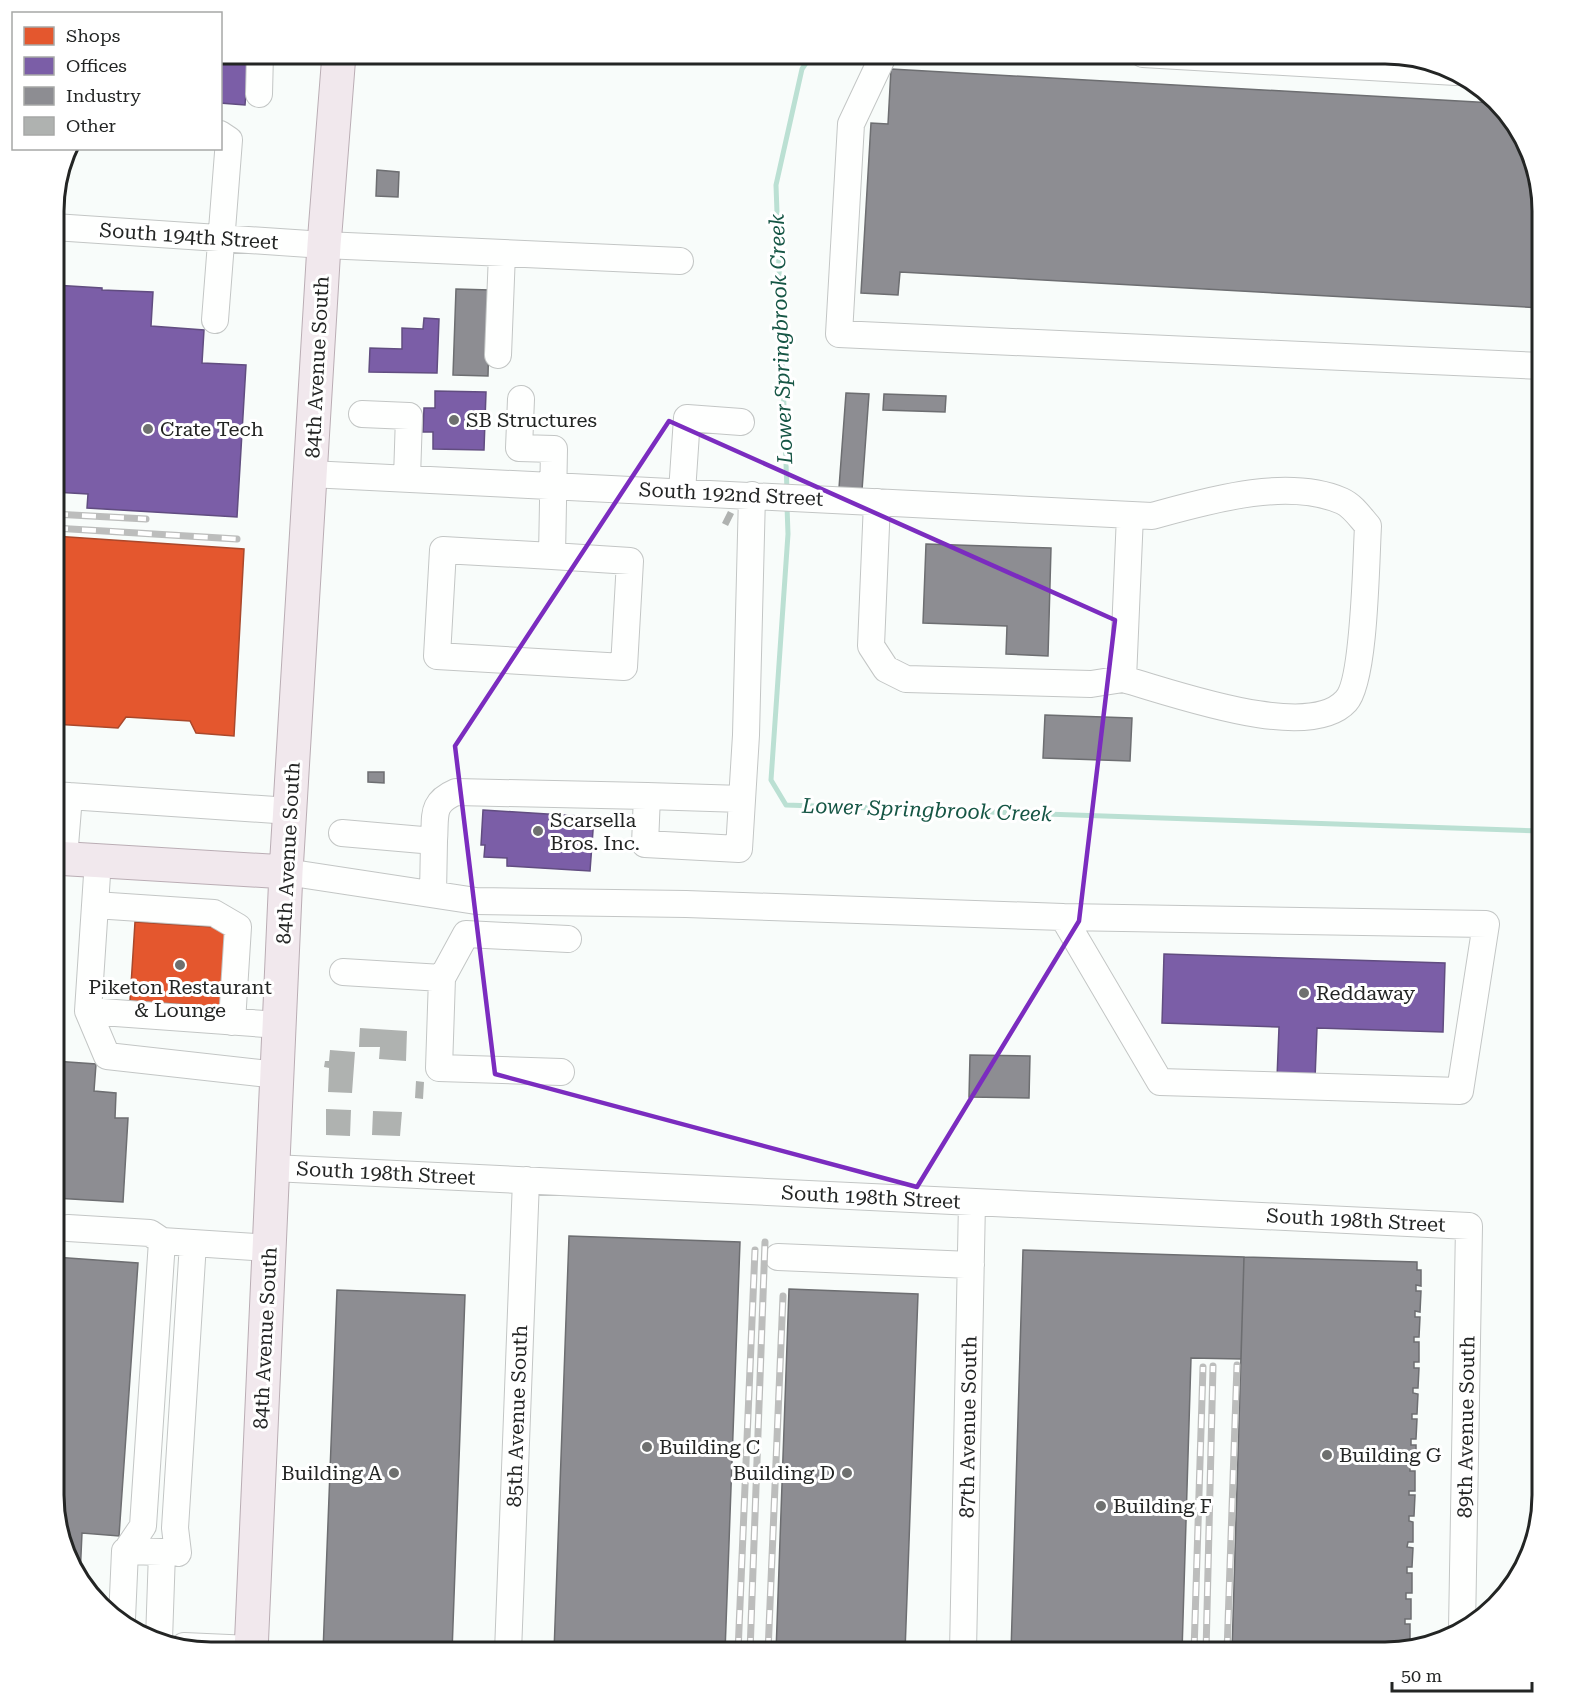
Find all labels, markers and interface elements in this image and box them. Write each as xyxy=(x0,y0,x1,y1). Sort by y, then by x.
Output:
legend xyxy=(12,12,222,150)
text: Shops xyxy=(66,25,120,46)
text: Offices xyxy=(66,55,127,76)
text: Industry xyxy=(66,85,141,106)
text: Other xyxy=(66,115,116,136)
water label: Lower Springbrook Creek xyxy=(765,213,797,466)
street label: South 194th Street xyxy=(99,218,280,254)
street label: 84th Avenue South xyxy=(300,275,334,459)
place label: SB Structures xyxy=(466,408,597,432)
marker: SB Structures xyxy=(447,413,461,427)
place label: Crate Tech xyxy=(160,417,264,441)
marker: Crate Tech xyxy=(141,422,155,436)
street label: South 192nd Street xyxy=(638,477,824,511)
street label: 84th Avenue South xyxy=(271,761,305,945)
water label: Lower Springbrook Creek xyxy=(800,794,1053,826)
place label: Scarsella Bros. Inc. xyxy=(550,808,640,855)
marker: Scarsella Bros. Inc. xyxy=(531,824,545,838)
marker: Piketon Restaurant & Lounge xyxy=(173,958,187,972)
place label: Piketon Restaurant & Lounge xyxy=(88,975,272,1022)
place label: Reddaway xyxy=(1316,981,1415,1005)
marker: Reddaway xyxy=(1297,986,1311,1000)
street label: South 198th Street xyxy=(296,1156,477,1190)
street label: South 198th Street xyxy=(781,1180,962,1214)
street label: South 198th Street xyxy=(1266,1203,1447,1237)
street label: 84th Avenue South xyxy=(248,1246,282,1430)
street label: 85th Avenue South xyxy=(502,1324,532,1508)
street label: 87th Avenue South xyxy=(954,1335,982,1518)
street label: 89th Avenue South xyxy=(1452,1335,1480,1518)
place label: Building C xyxy=(659,1435,760,1459)
marker: Building C xyxy=(640,1440,654,1454)
place label: Building G xyxy=(1339,1443,1442,1467)
marker: Building G xyxy=(1320,1448,1334,1462)
place label: Building A xyxy=(281,1461,382,1485)
place label: Building D xyxy=(733,1461,835,1485)
marker: Building A xyxy=(387,1466,401,1480)
marker: Building D xyxy=(840,1466,854,1480)
place label: Building F xyxy=(1113,1494,1212,1518)
marker: Building F xyxy=(1094,1499,1108,1513)
scale bar xyxy=(1392,1655,1532,1693)
text: 50 m xyxy=(1401,1665,1442,1686)

